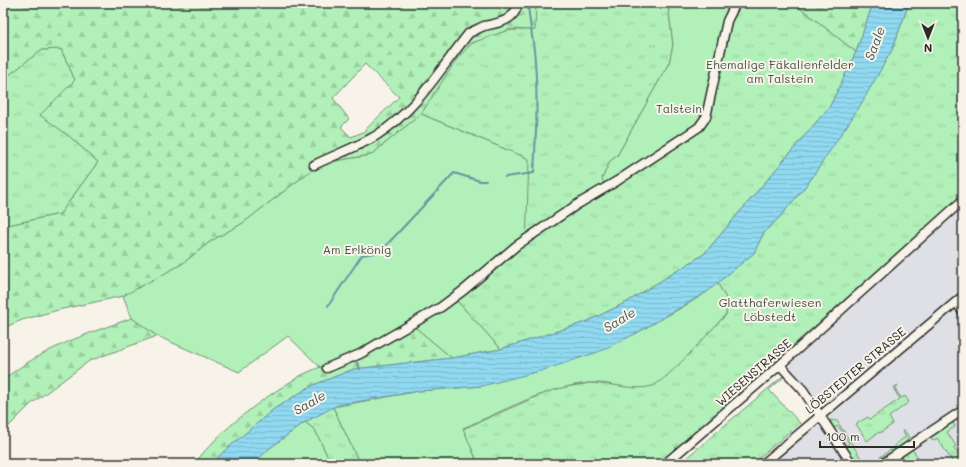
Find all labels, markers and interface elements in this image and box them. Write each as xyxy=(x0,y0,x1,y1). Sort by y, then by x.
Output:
north arrow xyxy=(908,18,948,58)
water label: Saale xyxy=(860,24,888,62)
text: N xyxy=(924,41,932,56)
park label: Ehemalige Fäkalienfelder am Talstein xyxy=(706,56,854,86)
park label: Talstein xyxy=(656,100,702,116)
park label: Am Erlkönig xyxy=(323,241,391,257)
park label: Glatthaferwiesen Löbstedt xyxy=(719,294,821,324)
water label: Saale xyxy=(600,303,638,335)
street label: LÖBSTEDTER STRASSE xyxy=(801,323,909,417)
street label: WIESENSTRASSE xyxy=(712,335,794,409)
water label: Saale xyxy=(290,386,328,418)
scale bar xyxy=(820,423,914,449)
text: 100 m xyxy=(826,428,860,444)

